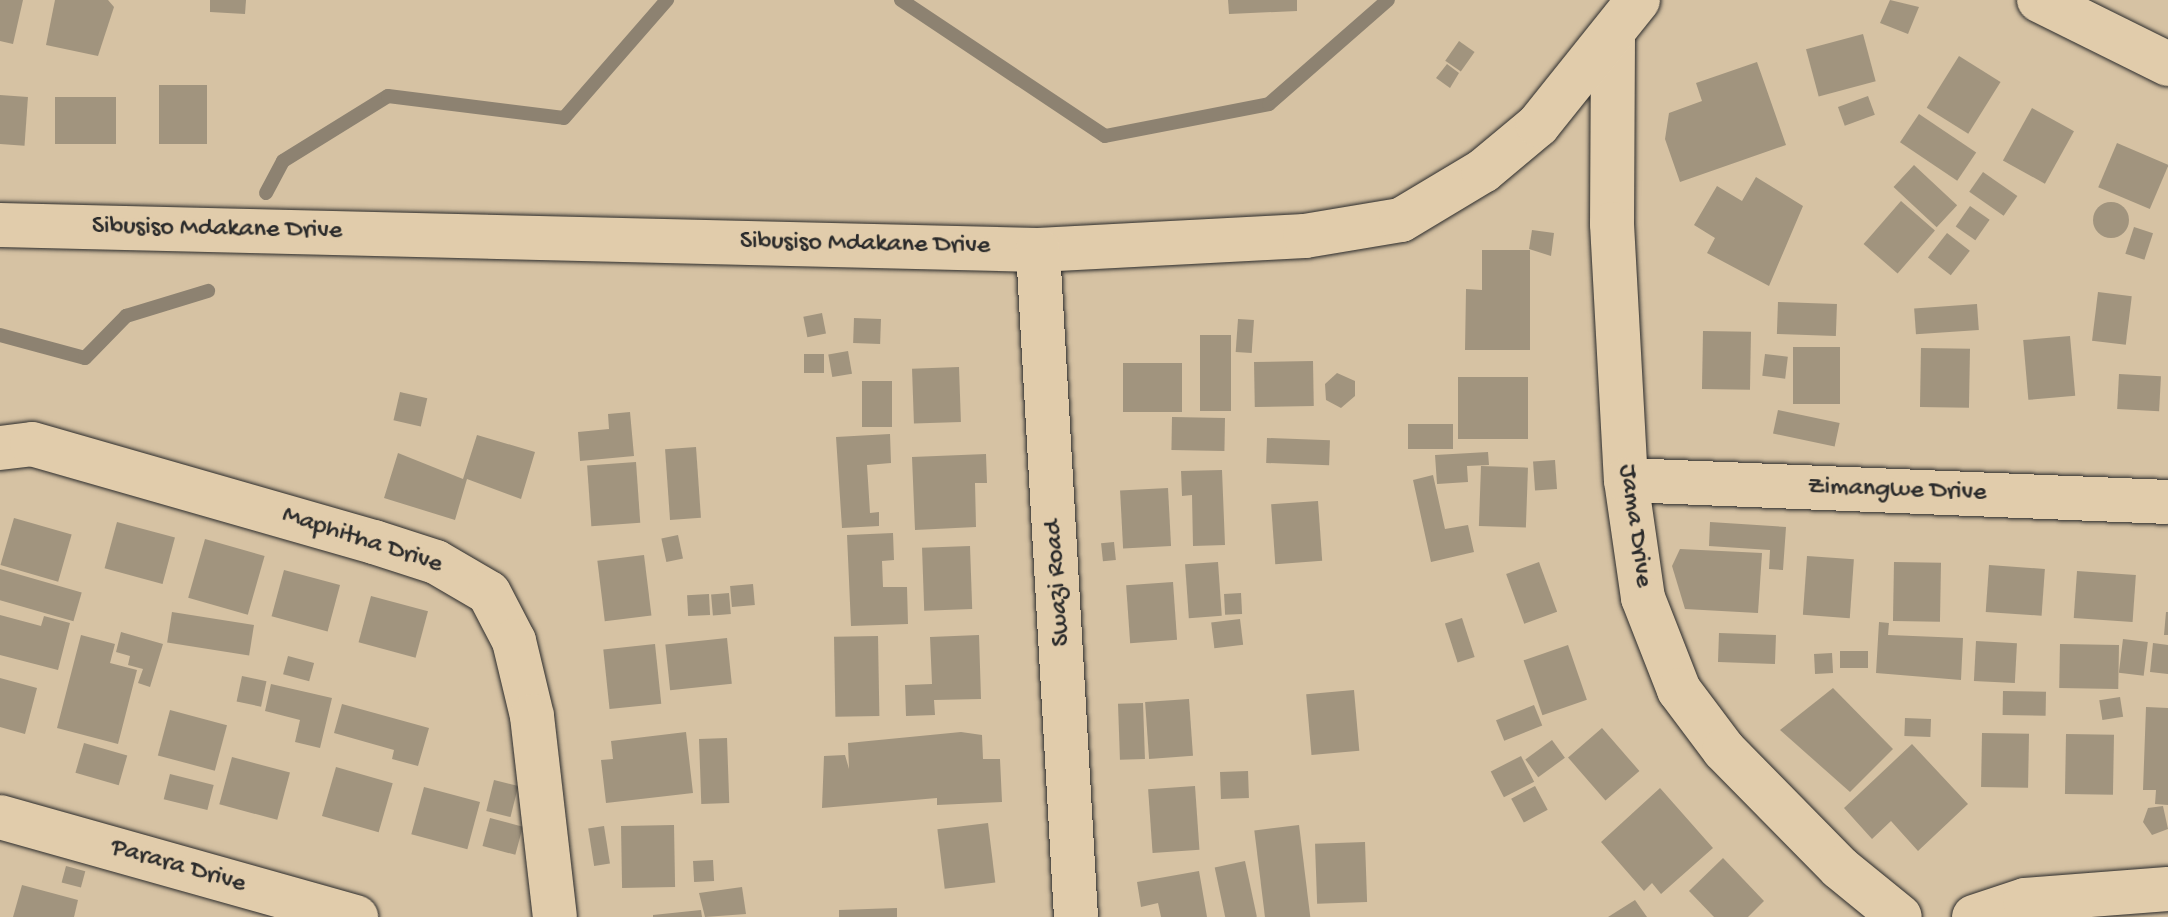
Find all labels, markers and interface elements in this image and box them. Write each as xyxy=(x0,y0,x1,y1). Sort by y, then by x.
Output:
street label: Sibusiso Mdakane Drive xyxy=(92,212,342,248)
street label: Sibusiso Mdakane Drive xyxy=(740,227,990,263)
street label: Jama Drive xyxy=(1610,462,1658,590)
street label: Zimangwe Drive xyxy=(1807,472,1987,510)
street label: Maphitha Drive xyxy=(278,500,446,582)
street label: Swazi Road xyxy=(1039,519,1079,647)
street label: Parara Drive xyxy=(107,833,249,901)

